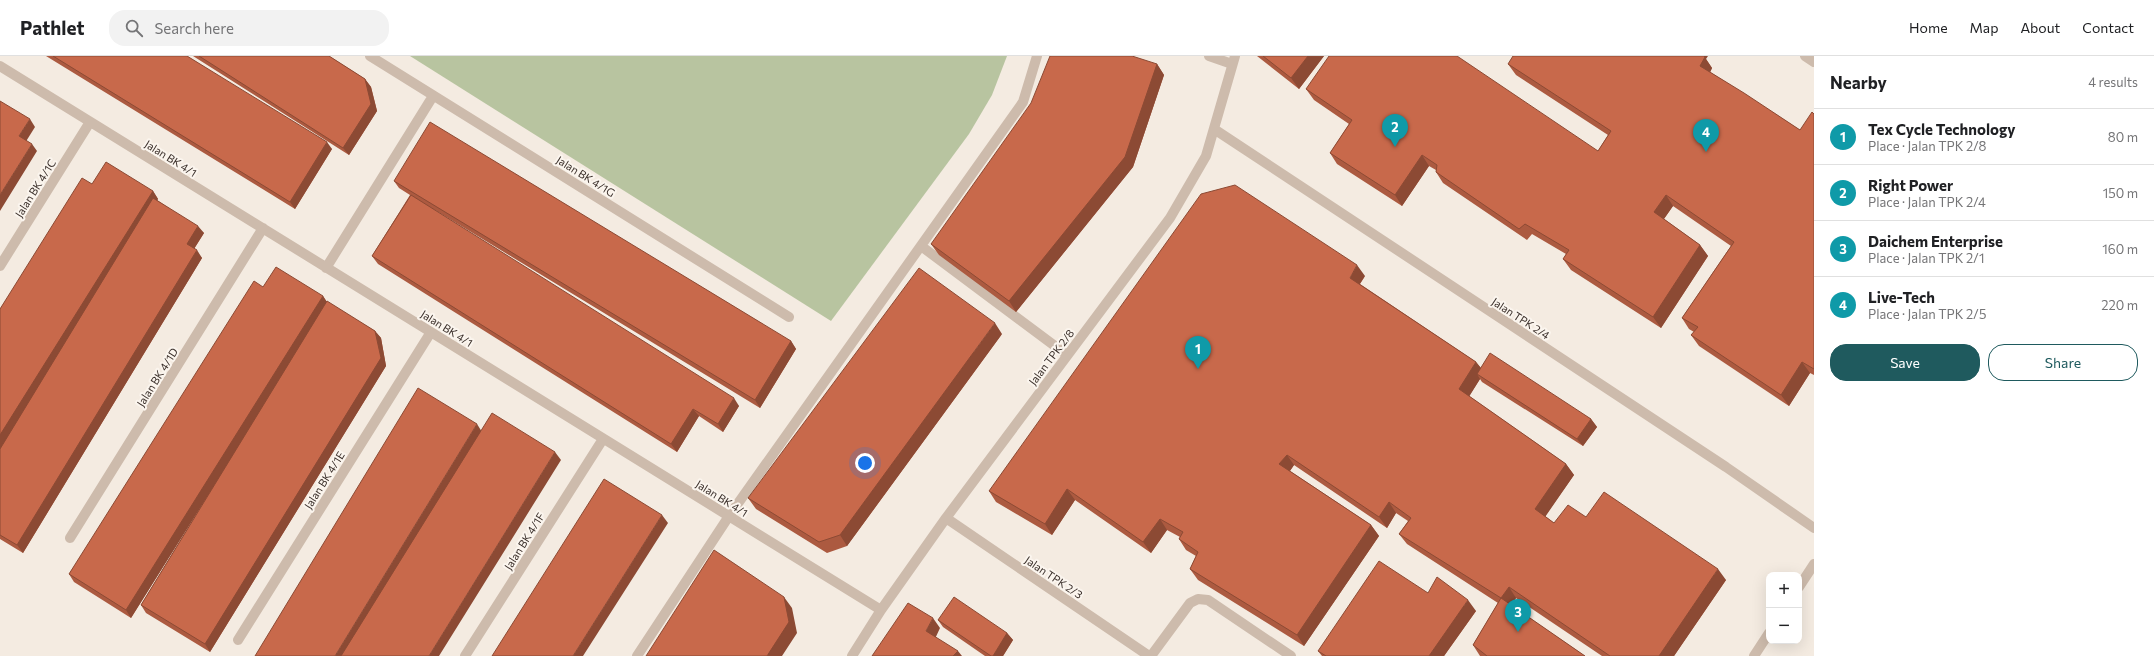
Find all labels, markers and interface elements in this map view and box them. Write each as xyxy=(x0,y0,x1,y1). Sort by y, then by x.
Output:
search box xyxy=(109,10,389,46)
text: Pathlet xyxy=(20,16,85,39)
icon: search xyxy=(123,17,145,39)
text: Search here xyxy=(155,19,234,37)
text: Home xyxy=(1909,19,1948,36)
text: Map xyxy=(1970,19,1998,36)
text: About xyxy=(2020,19,2060,36)
text: Contact xyxy=(2082,19,2134,36)
text: Nearby xyxy=(1830,72,1887,93)
text: 4 results xyxy=(2088,74,2138,90)
pin: 2 xyxy=(1382,114,1408,147)
pin: 4 xyxy=(1693,119,1719,152)
text: Tex Cycle Technology xyxy=(1868,120,2015,138)
text: 1 xyxy=(1840,129,1846,145)
text: 80 m xyxy=(2108,129,2138,145)
street label: Jalan BK 4/1 xyxy=(142,137,199,180)
text: Place · Jalan TPK 2/8 xyxy=(1868,138,1986,154)
street label: Jalan BK 4/1G xyxy=(554,153,618,200)
street label: Jalan BK 4/1C xyxy=(12,156,59,220)
text: Right Power xyxy=(1868,176,1953,194)
text: 2 xyxy=(1839,185,1847,201)
text: 150 m xyxy=(2103,185,2138,201)
text: Place · Jalan TPK 2/4 xyxy=(1868,194,1986,210)
text: Daichem Enterprise xyxy=(1868,232,2003,250)
text: 3 xyxy=(1839,241,1847,257)
text: 160 m xyxy=(2102,241,2138,257)
text: Place · Jalan TPK 2/1 xyxy=(1868,250,1984,266)
text: Live-Tech xyxy=(1868,288,1935,306)
street label: Jalan TPK 2/4 xyxy=(1489,295,1553,343)
text: 4 xyxy=(1839,297,1847,313)
text: 220 m xyxy=(2101,297,2138,313)
text: Place · Jalan TPK 2/5 xyxy=(1868,306,1986,322)
street label: Jalan BK 4/1 xyxy=(418,307,475,350)
street label: Jalan TPK 2/8 xyxy=(1026,326,1077,388)
pin: 1 xyxy=(1185,336,1211,369)
button: Save xyxy=(1830,344,1980,381)
button: Share xyxy=(1988,344,2138,381)
street label: Jalan BK 4/1D xyxy=(134,345,181,409)
street label: Jalan BK 4/1E xyxy=(301,449,348,512)
your location xyxy=(855,453,875,473)
street label: Jalan BK 4/1 xyxy=(693,477,750,520)
street label: Jalan BK 4/1F xyxy=(501,510,548,573)
street label: Jalan TPK 2/3 xyxy=(1022,553,1085,602)
map controls xyxy=(1766,572,1802,644)
button: + xyxy=(1766,572,1802,608)
pin: 3 xyxy=(1505,599,1531,632)
button: − xyxy=(1766,608,1802,644)

